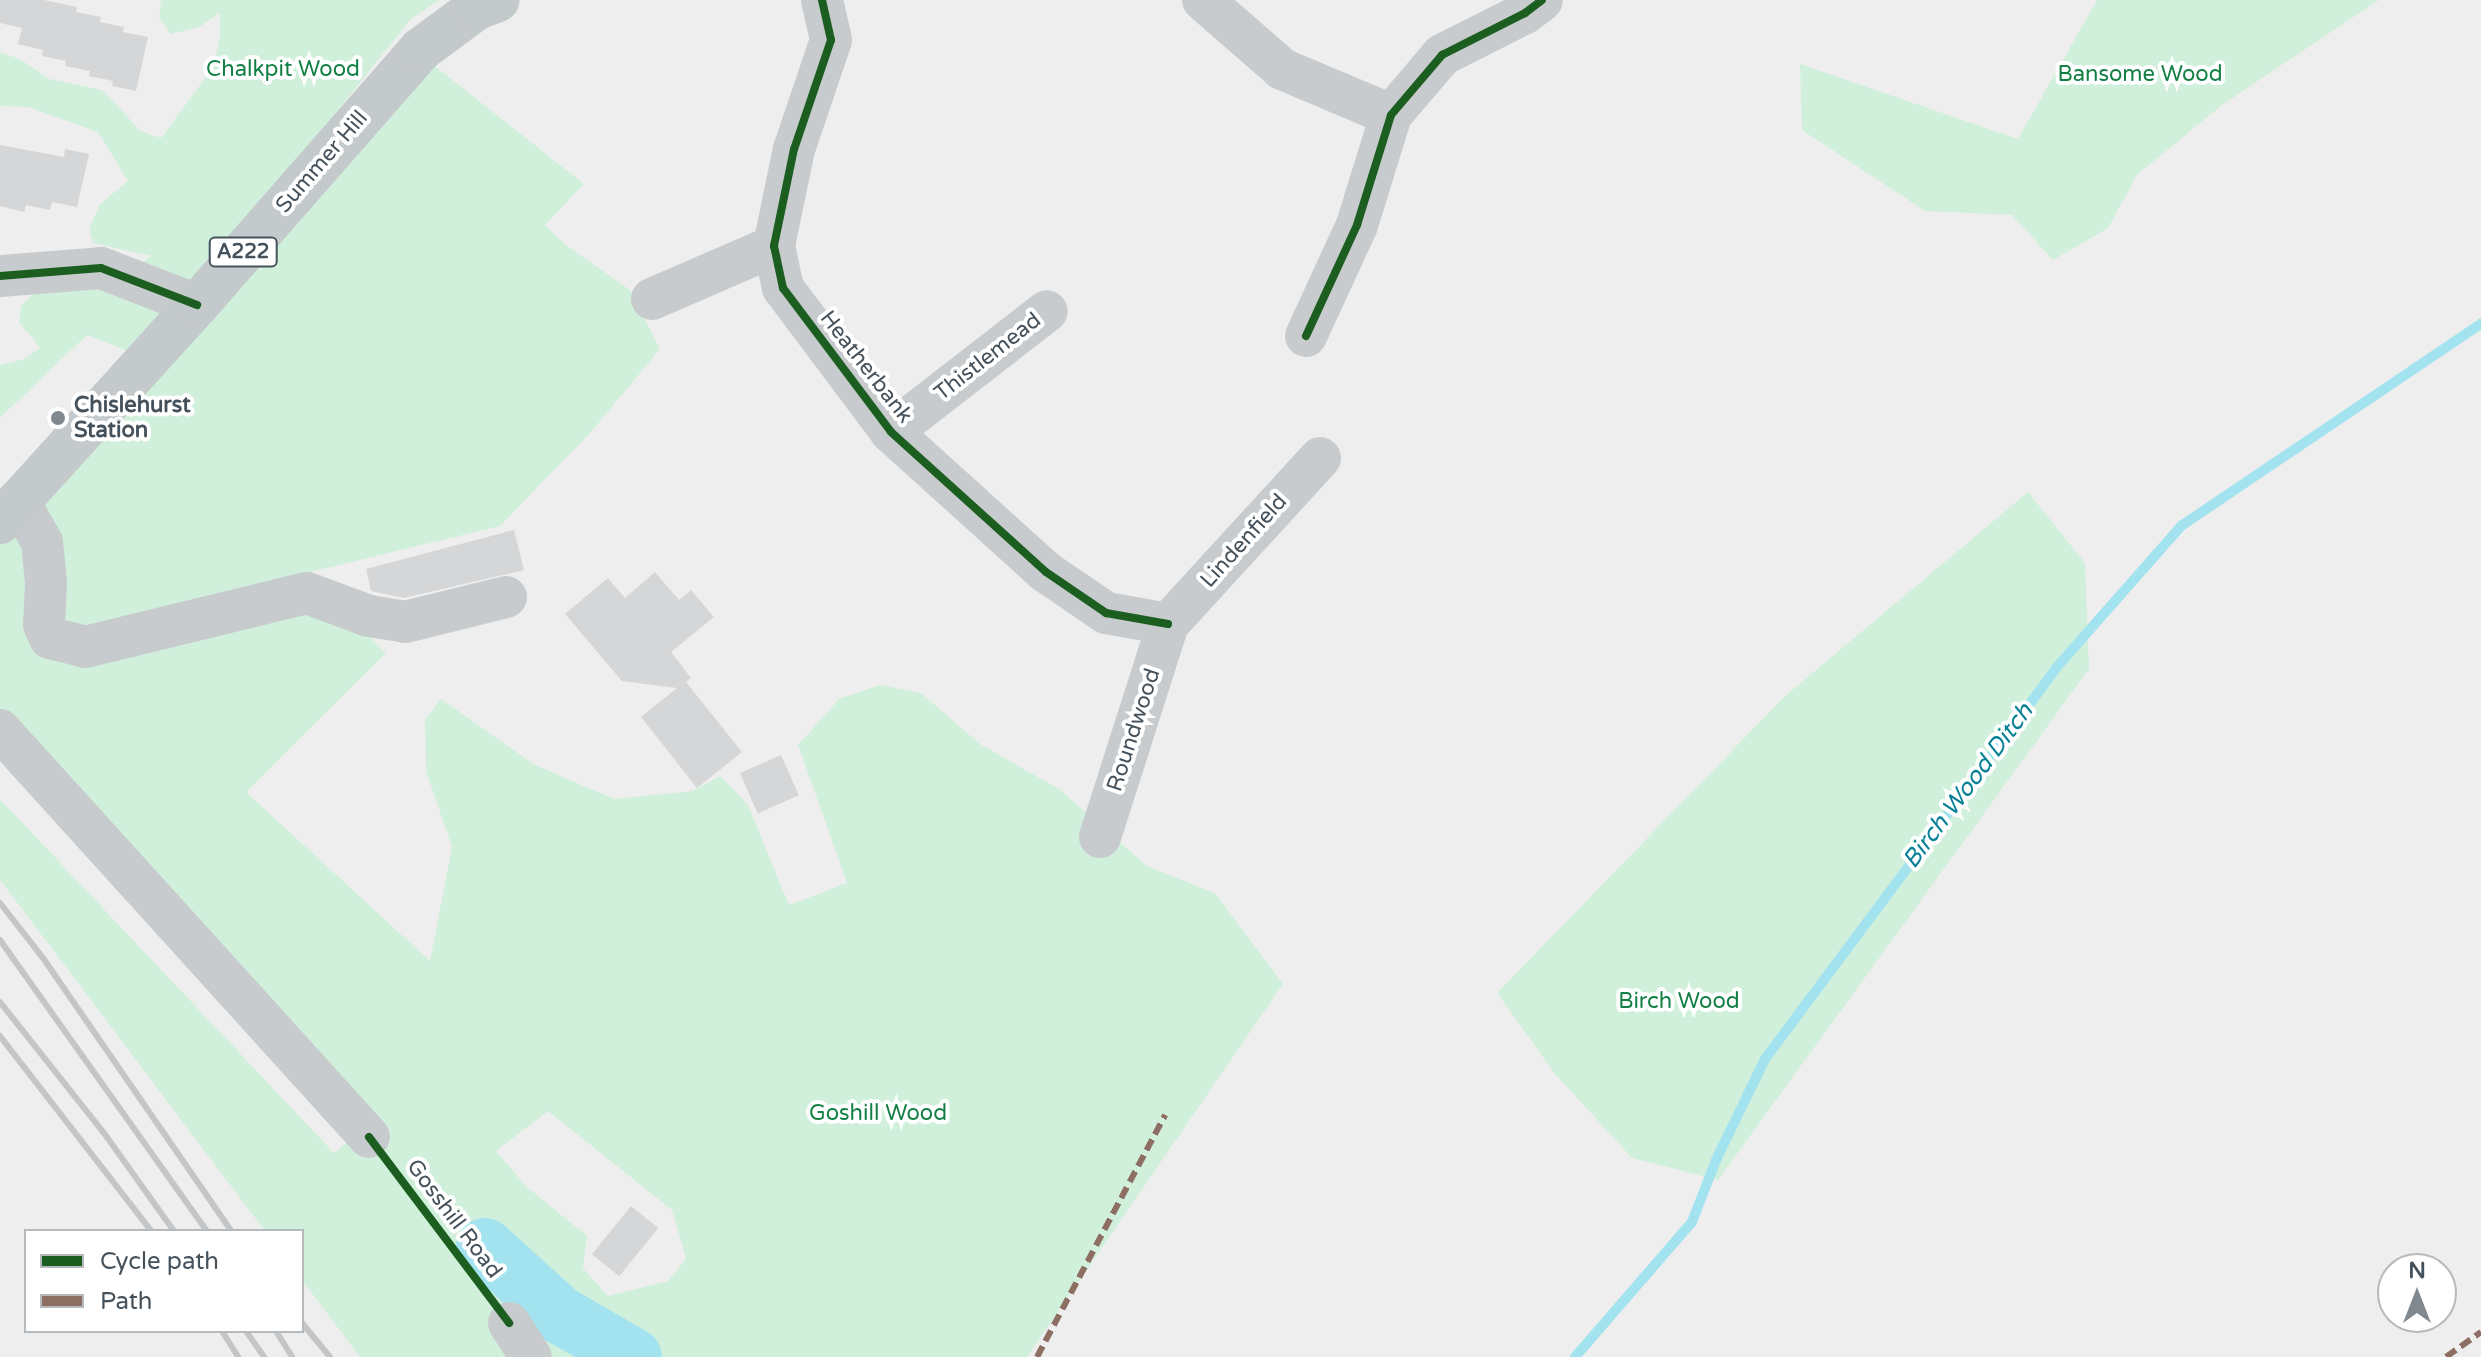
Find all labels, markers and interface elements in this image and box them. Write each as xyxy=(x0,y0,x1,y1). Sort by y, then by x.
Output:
park label: Chalkpit Wood xyxy=(206,57,360,83)
park label: Bansome Wood xyxy=(2057,62,2223,88)
street label: Summer Hill xyxy=(271,106,373,218)
road number: A222 xyxy=(207,236,279,268)
street label: Heatherbank xyxy=(814,306,918,428)
street label: Thistlemead xyxy=(930,307,1046,407)
place label: Chislehurst Station xyxy=(74,392,191,444)
marker: Chislehurst Station xyxy=(49,409,67,427)
street label: Lindenfield xyxy=(1195,489,1293,593)
street label: Roundwood xyxy=(1102,665,1166,795)
water label: Birch Wood Ditch xyxy=(1897,698,2039,874)
park label: Birch Wood xyxy=(1618,989,1740,1015)
park label: Goshill Wood xyxy=(809,1101,947,1127)
street label: Gosshill Road xyxy=(401,1154,507,1284)
legend xyxy=(24,1229,304,1333)
text: Cycle path xyxy=(100,1247,219,1276)
north arrow xyxy=(2377,1253,2457,1333)
text: N xyxy=(2408,1258,2426,1284)
text: Path xyxy=(100,1287,153,1316)

